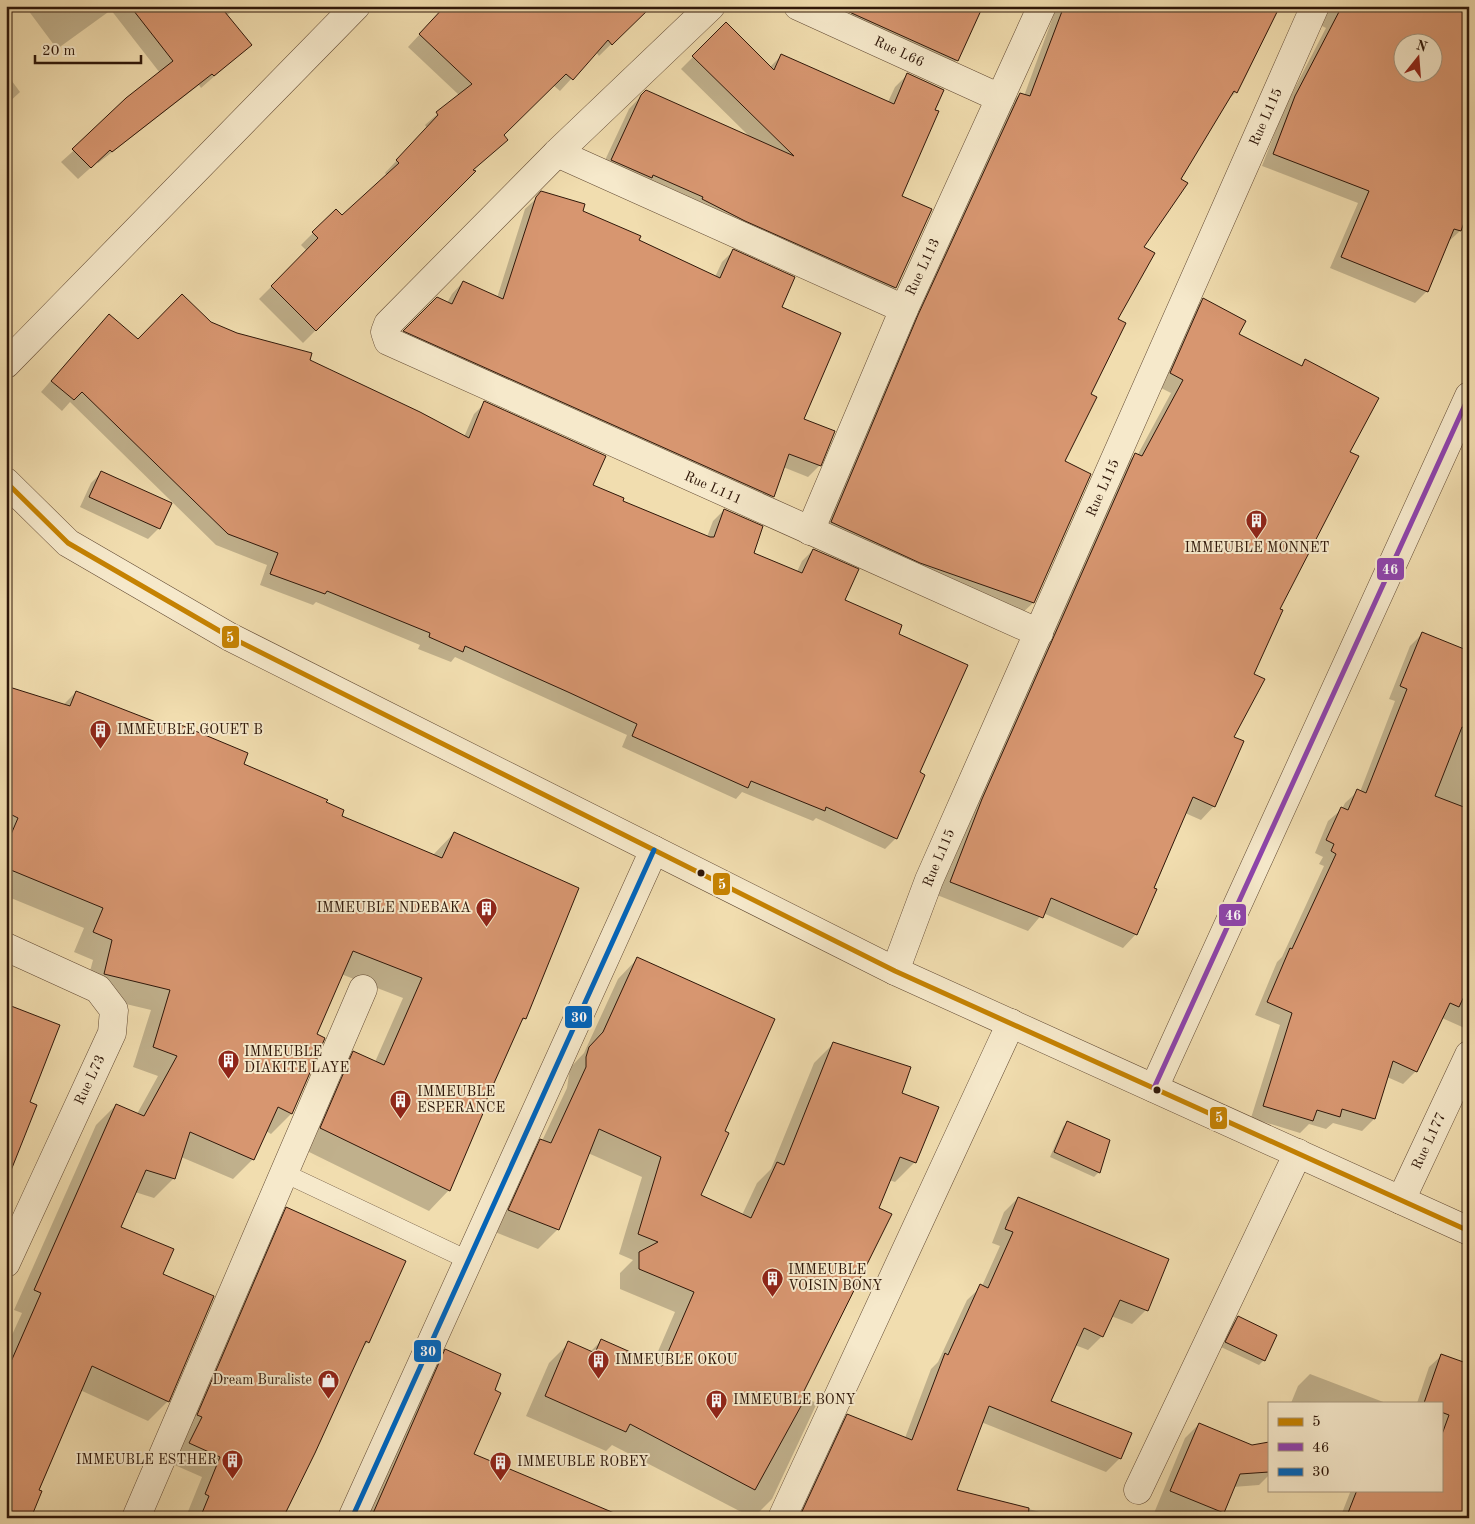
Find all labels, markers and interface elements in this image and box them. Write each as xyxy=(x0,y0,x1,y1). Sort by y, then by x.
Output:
scale bar xyxy=(35,32,141,64)
north arrow xyxy=(1392,32,1442,82)
street label: Rue L66 xyxy=(872,34,926,70)
text: N xyxy=(1414,38,1429,55)
text: 20 m xyxy=(42,44,76,59)
street label: Rue L115 xyxy=(1247,86,1285,148)
street label: Rue L113 xyxy=(904,236,942,298)
street label: Rue L115 xyxy=(1084,457,1122,519)
street label: Rue L111 xyxy=(682,469,744,507)
building icon: IMMEUBLE MONNET xyxy=(1245,508,1269,539)
place label: IMMEUBLE MONNET xyxy=(1185,541,1329,555)
line badge: 46 xyxy=(1376,557,1405,581)
text: 46 xyxy=(1382,563,1398,577)
line badge: 5 xyxy=(221,625,240,649)
text: 5 xyxy=(226,631,234,645)
building icon: IMMEUBLE GOUET B xyxy=(89,718,113,749)
place label: IMMEUBLE GOUET B xyxy=(117,723,263,737)
street label: Rue L115 xyxy=(921,827,957,889)
unlabelled marker xyxy=(696,868,706,878)
line badge: 5 xyxy=(712,872,731,896)
text: 5 xyxy=(718,878,726,892)
building icon: IMMEUBLE NDEBAKA xyxy=(475,896,499,927)
place label: IMMEUBLE NDEBAKA xyxy=(316,901,471,915)
line badge: 46 xyxy=(1218,903,1247,927)
text: 46 xyxy=(1225,909,1241,923)
line badge: 30 xyxy=(564,1005,593,1029)
text: 30 xyxy=(571,1011,587,1025)
place label: IMMEUBLE DIAKITE LAYE xyxy=(244,1045,349,1075)
building icon: IMMEUBLE DIAKITE LAYE xyxy=(216,1048,240,1079)
street label: Rue L73 xyxy=(72,1053,108,1107)
place label: IMMEUBLE ESPERANCE xyxy=(417,1085,505,1115)
unlabelled marker xyxy=(1152,1085,1162,1095)
building icon: IMMEUBLE ESPERANCE xyxy=(389,1088,413,1119)
line badge: 5 xyxy=(1209,1106,1228,1130)
street label: Rue L177 xyxy=(1410,1110,1448,1172)
text: 5 xyxy=(1215,1111,1223,1125)
place label: IMMEUBLE VOISIN BONY xyxy=(788,1263,883,1293)
building icon: IMMEUBLE VOISIN BONY xyxy=(760,1266,784,1297)
line badge: 30 xyxy=(413,1339,442,1363)
text: 30 xyxy=(420,1345,436,1359)
building icon: IMMEUBLE OKOU xyxy=(587,1348,611,1379)
place label: IMMEUBLE OKOU xyxy=(615,1353,737,1367)
shop icon: Dream Buraliste xyxy=(316,1368,340,1399)
place label: Dream Buraliste xyxy=(212,1373,312,1387)
building icon: IMMEUBLE BONY xyxy=(705,1388,729,1419)
place label: IMMEUBLE BONY xyxy=(733,1393,856,1407)
legend xyxy=(1268,1402,1442,1492)
text: 5 xyxy=(1312,1415,1321,1430)
text: 46 xyxy=(1312,1441,1329,1456)
building icon: IMMEUBLE ESTHER xyxy=(221,1448,245,1479)
building icon: IMMEUBLE ROBEY xyxy=(489,1450,513,1481)
place label: IMMEUBLE ESTHER xyxy=(76,1453,217,1467)
place label: IMMEUBLE ROBEY xyxy=(517,1455,649,1469)
text: 30 xyxy=(1312,1465,1329,1480)

